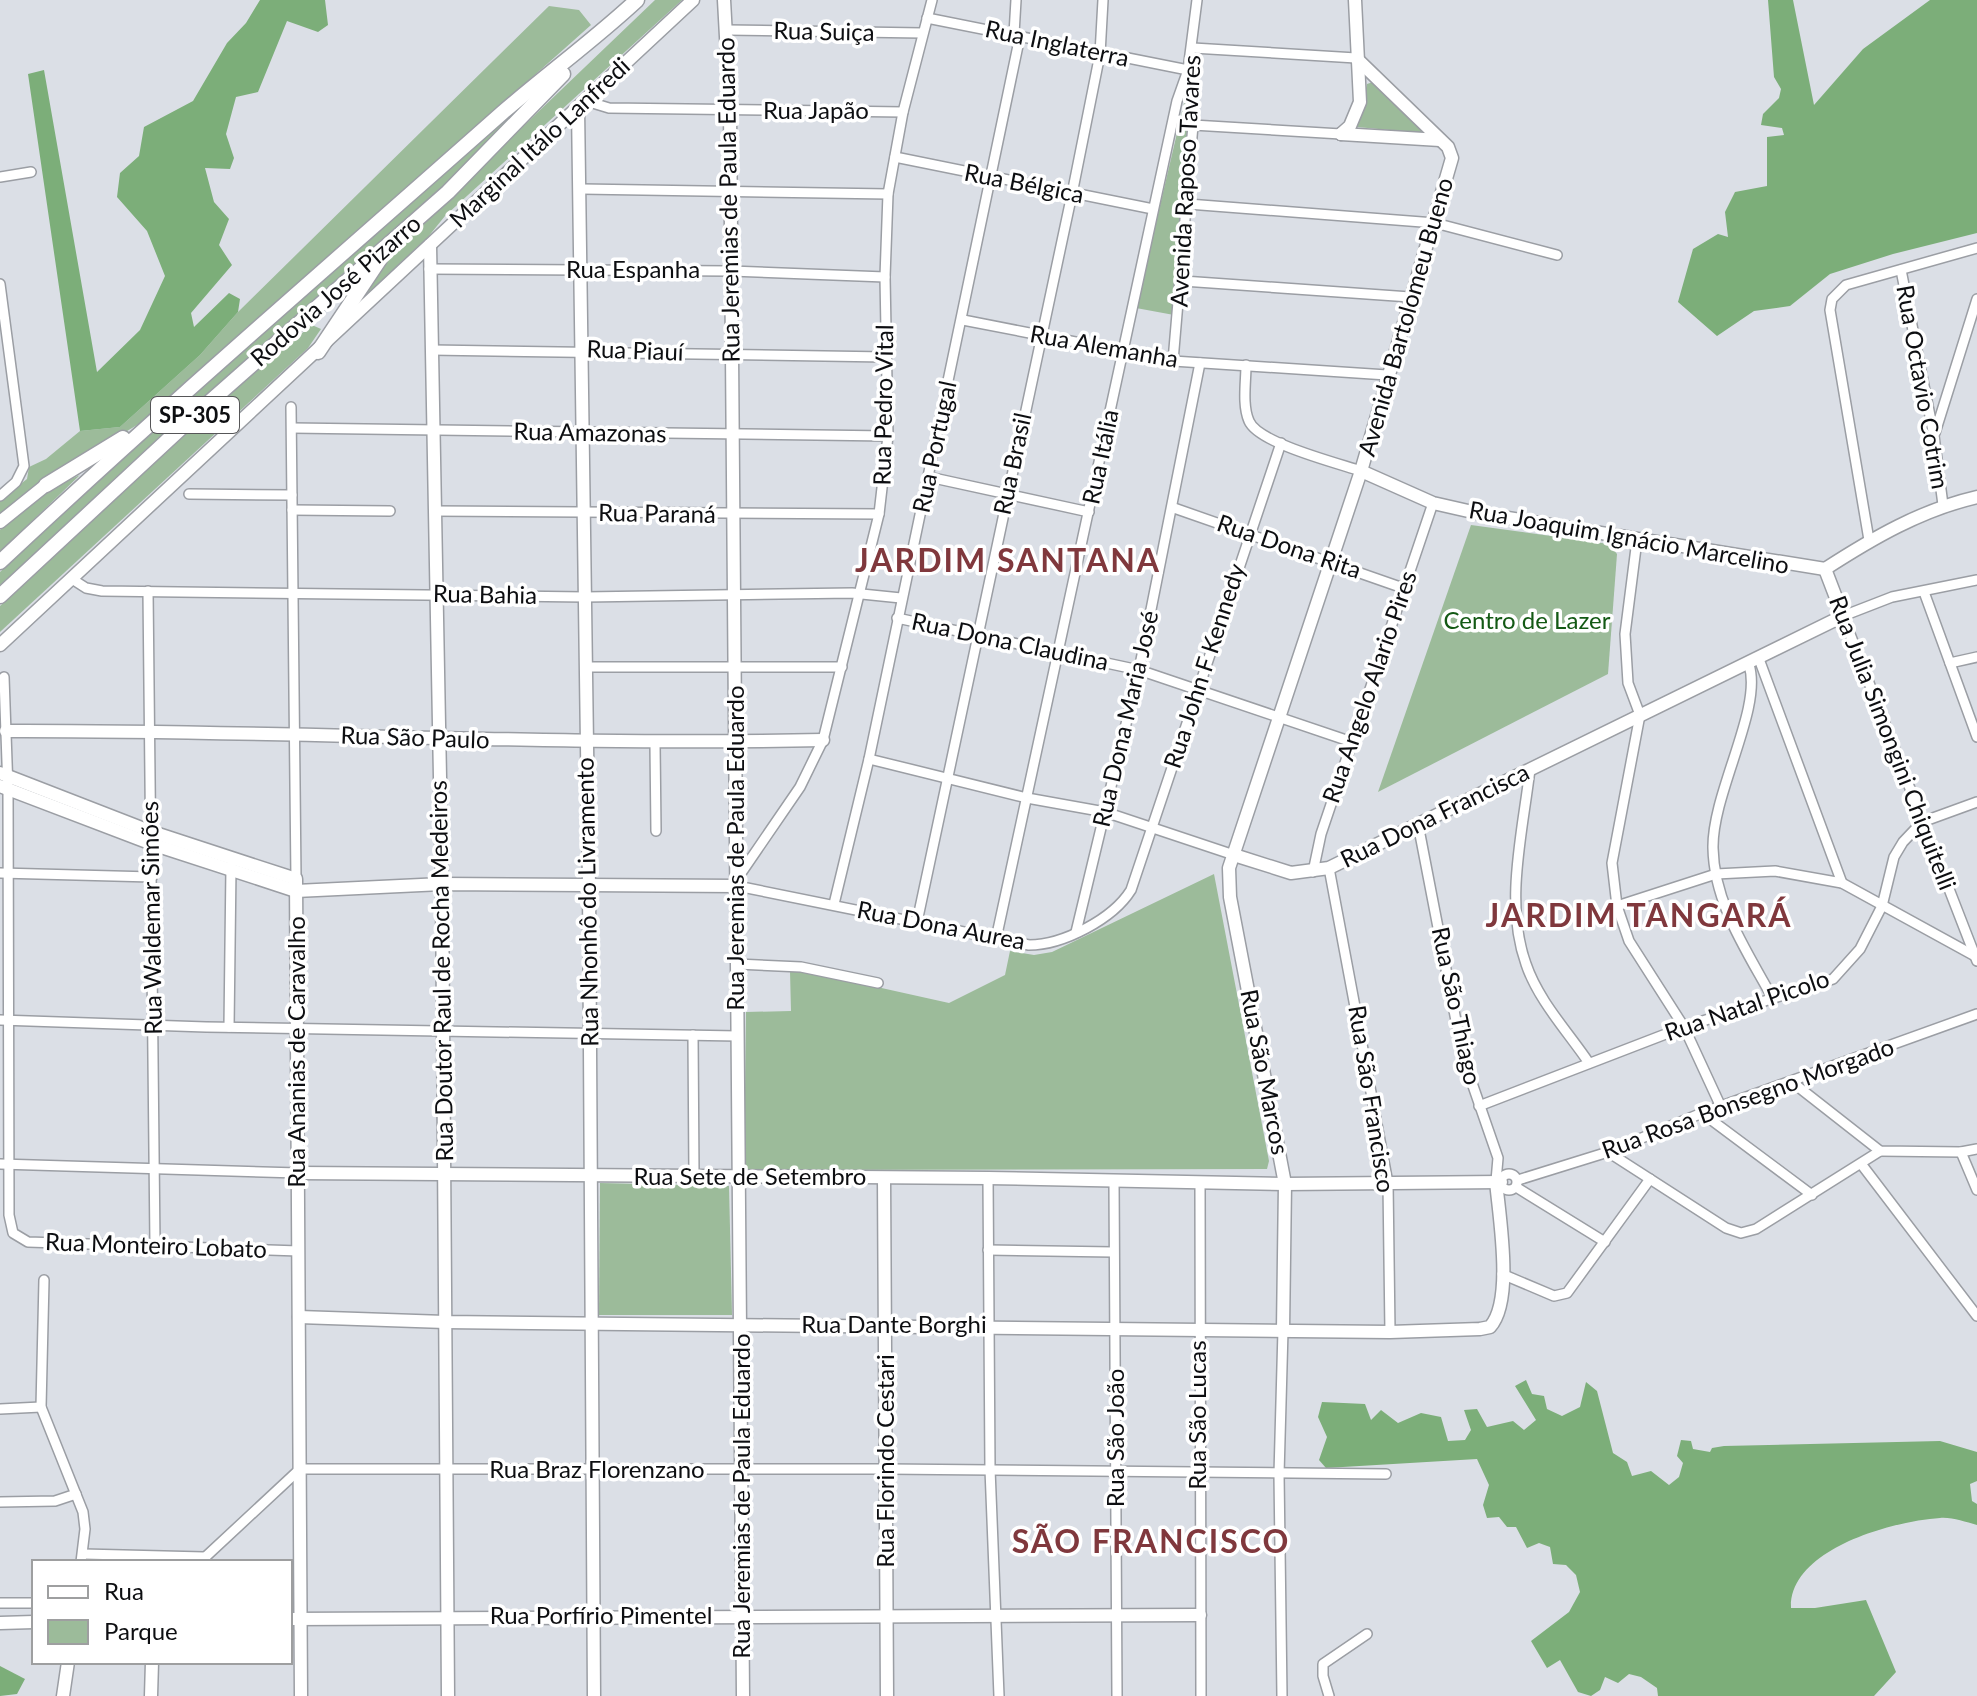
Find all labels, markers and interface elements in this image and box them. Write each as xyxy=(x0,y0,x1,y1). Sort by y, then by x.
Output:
street label: Rua Inglaterra xyxy=(983,13,1132,72)
street label: Rua Suiça xyxy=(773,15,875,46)
street label: Rua Jeremias de Paula Eduardo xyxy=(710,37,745,363)
street label: Marginal Itálo Lanfredi xyxy=(443,51,635,233)
street label: Avenida Raposo Tavares xyxy=(1163,54,1206,308)
street label: Rua Japão xyxy=(763,95,869,124)
street label: Rua Bélgica xyxy=(962,157,1087,208)
street label: Avenida Bartolomeu Bueno xyxy=(1351,174,1458,459)
street label: Rodovia José Pizarro xyxy=(244,208,426,372)
street label: Rua Espanha xyxy=(566,254,700,283)
street label: Rua Octavio Cotrim xyxy=(1891,282,1956,491)
street label: Rua Alemanha xyxy=(1028,318,1181,373)
street label: Rua Pedro Vital xyxy=(867,324,898,486)
street label: Rua Piauí xyxy=(586,333,685,366)
street label: Rua Portugal xyxy=(905,378,962,515)
road number: SP-305 xyxy=(151,397,239,433)
street label: Rua Itália xyxy=(1075,407,1124,507)
street label: Rua Brasil xyxy=(987,410,1036,517)
street label: Rua Amazonas xyxy=(513,416,667,447)
street label: Rua Joaquim Ignácio Marcelino xyxy=(1467,494,1792,579)
street label: Rua Paraná xyxy=(598,497,716,528)
street label: Rua Dona Rita xyxy=(1214,507,1365,584)
district label: JARDIM SANTANA xyxy=(855,540,1161,579)
street label: Rua John F Kennedy xyxy=(1157,559,1251,772)
street label: Rua Angelo Alario Pires xyxy=(1315,567,1422,806)
street label: Rua Bahia xyxy=(433,578,537,609)
street label: Rua Julia Simongini Chiquitelli xyxy=(1824,591,1963,894)
street label: Rua Dona Claudina xyxy=(909,605,1111,676)
park label: Centro de Lazer xyxy=(1444,605,1611,634)
street label: Rua Dona Maria José xyxy=(1086,608,1164,830)
street label: Rua Jeremias de Paula Eduardo xyxy=(720,685,749,1011)
street label: Rua São Paulo xyxy=(340,719,490,754)
street label: Rua Dona Francisca xyxy=(1335,756,1534,873)
street label: Rua Nhonhô do Livramento xyxy=(569,757,604,1047)
street label: Rua Doutor Raul de Rocha Medeiros xyxy=(423,780,458,1162)
street label: Rua Waldemar Simões xyxy=(134,801,167,1035)
street label: Rua Dona Aurea xyxy=(855,894,1028,955)
district label: JARDIM TANGARÁ xyxy=(1486,895,1792,934)
street label: Rua Ananias de Caravalho xyxy=(281,916,310,1188)
street label: Rua São Thiago xyxy=(1427,924,1488,1087)
street label: Rua Natal Picolo xyxy=(1660,963,1833,1046)
street label: Rua São Marcos xyxy=(1235,987,1296,1157)
street label: Rua São Francisco xyxy=(1343,1003,1402,1195)
street label: Rua Rosa Bonsegno Morgado xyxy=(1597,1031,1898,1164)
street label: Rua Sete de Setembro xyxy=(634,1161,866,1190)
street label: Rua Monteiro Lobato xyxy=(45,1226,268,1263)
street label: Rua Dante Borghi xyxy=(801,1309,987,1338)
street label: Rua Jeremias de Paula Eduardo xyxy=(726,1333,755,1659)
street label: Rua São Lucas xyxy=(1182,1340,1211,1490)
street label: Rua Florindo Cestari xyxy=(870,1354,899,1568)
street label: Rua São João xyxy=(1100,1369,1129,1507)
street label: Rua Braz Florenzano xyxy=(489,1454,705,1483)
district label: SÃO FRANCISCO xyxy=(1012,1521,1290,1560)
legend xyxy=(32,1560,292,1664)
text: Rua xyxy=(104,1576,144,1605)
street label: Rua Porfírio Pimentel xyxy=(490,1600,712,1629)
text: Parque xyxy=(104,1616,178,1645)

